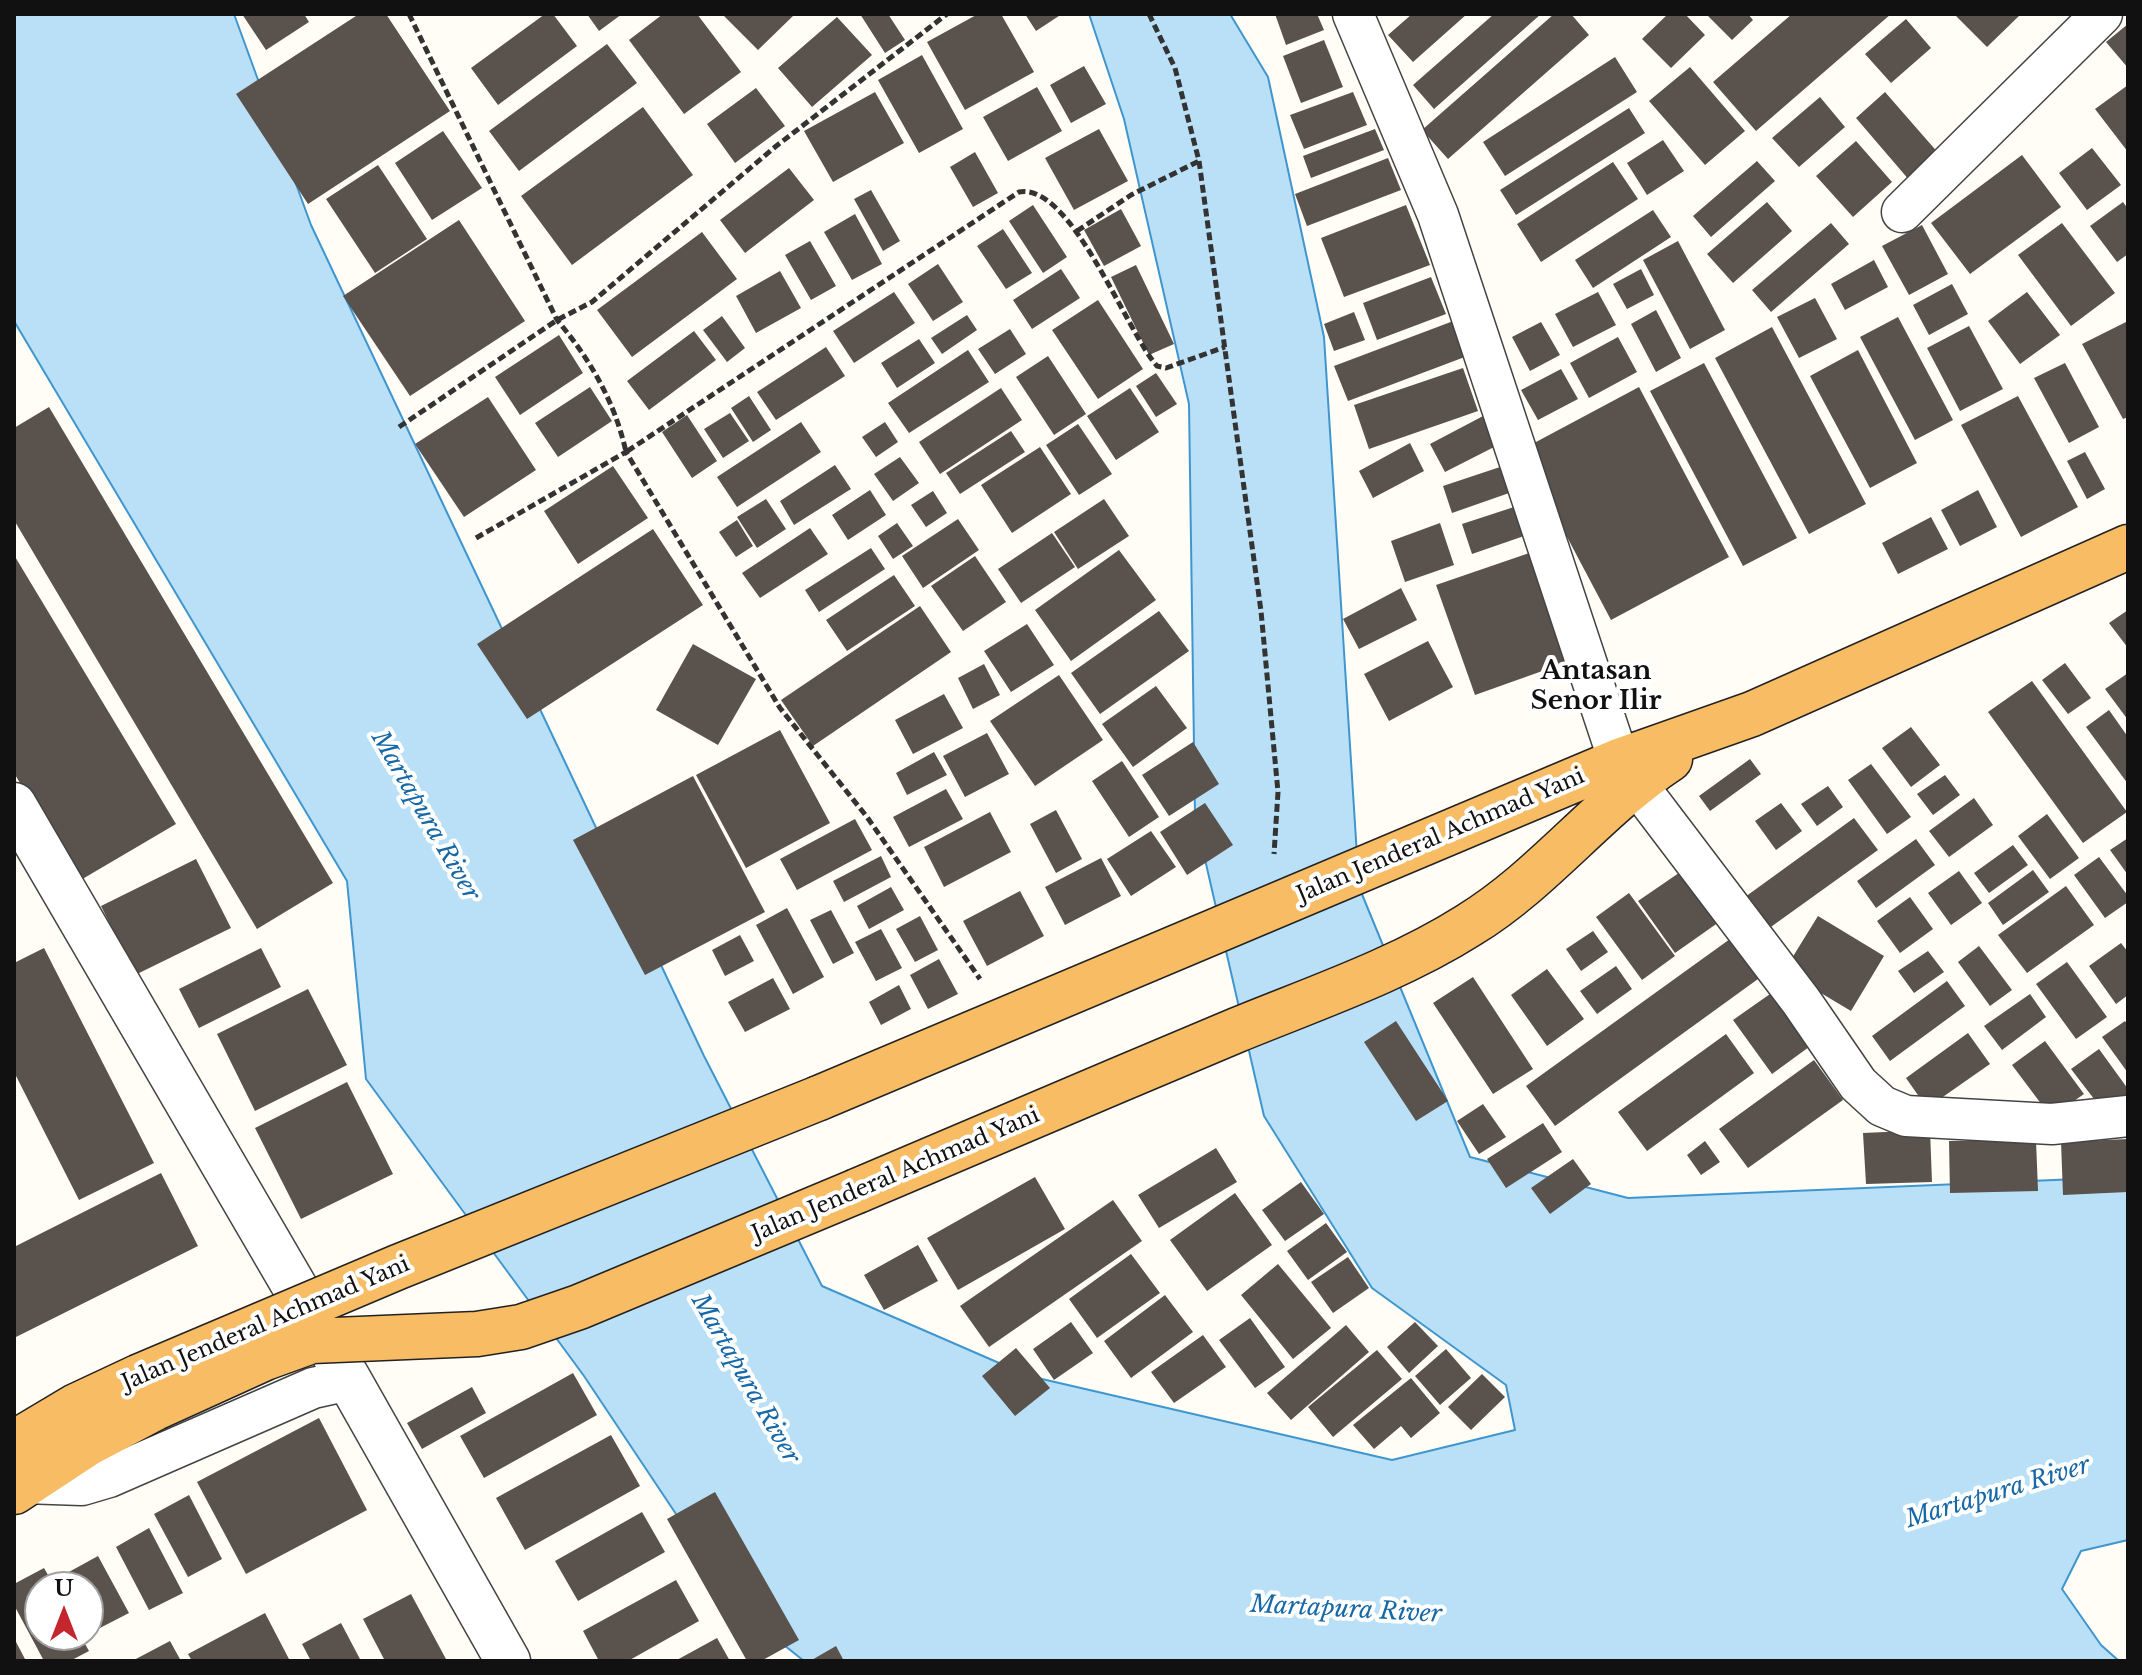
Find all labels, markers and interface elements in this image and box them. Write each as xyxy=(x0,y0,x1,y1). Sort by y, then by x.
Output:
district label: Antasan Senor Ilir xyxy=(1530,656,1662,718)
water label: Martapura River xyxy=(365,726,485,906)
street label: Jalan Jenderal Achmad Yani xyxy=(1293,763,1589,909)
street label: Jalan Jenderal Achmad Yani xyxy=(748,1102,1044,1248)
street label: Jalan Jenderal Achmad Yani xyxy=(118,1251,414,1397)
water label: Martapura River xyxy=(685,1289,805,1469)
water label: Martapura River xyxy=(1902,1451,2094,1535)
north arrow xyxy=(24,1571,104,1651)
text: U xyxy=(54,1575,74,1602)
water label: Martapura River xyxy=(1250,1591,1442,1629)

